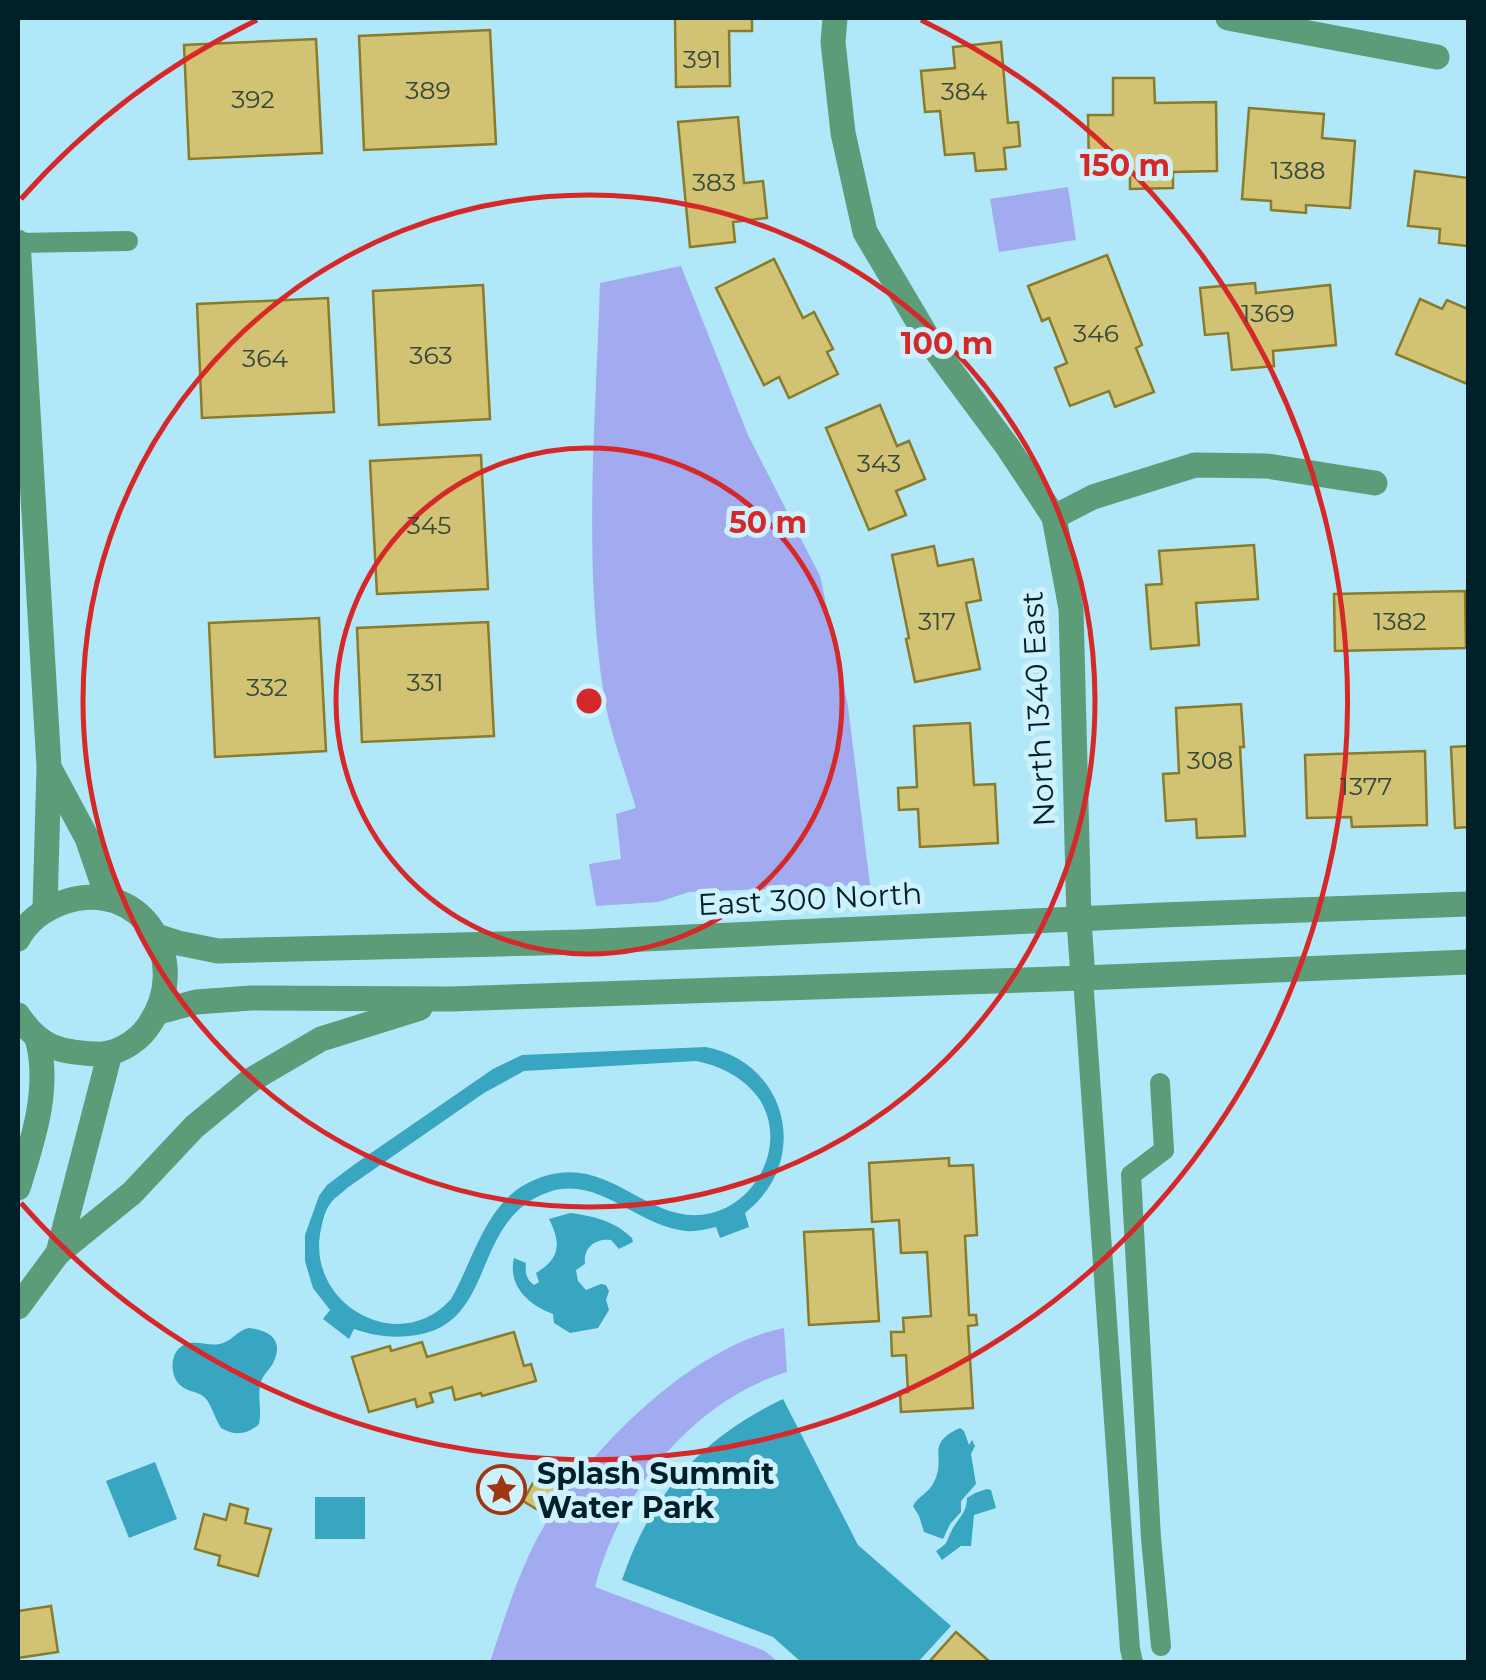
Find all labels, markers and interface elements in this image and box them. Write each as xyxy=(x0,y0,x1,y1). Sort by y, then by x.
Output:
house number: 391 xyxy=(683,44,721,74)
house number: 389 xyxy=(405,75,451,105)
house number: 384 xyxy=(941,76,988,106)
house number: 392 xyxy=(231,84,275,114)
text: 150 m xyxy=(1080,147,1170,184)
house number: 1388 xyxy=(1270,155,1326,185)
house number: 383 xyxy=(692,167,736,197)
house number: 1369 xyxy=(1241,298,1295,328)
house number: 346 xyxy=(1073,318,1119,348)
text: 100 m xyxy=(901,325,993,362)
house number: 363 xyxy=(409,340,453,370)
house number: 364 xyxy=(242,343,288,373)
house number: 343 xyxy=(857,448,901,478)
text: 50 m xyxy=(729,504,807,541)
house number: 345 xyxy=(407,510,451,540)
street label: North 1340 East xyxy=(1013,590,1063,828)
house number: 317 xyxy=(918,606,956,636)
house number: 1382 xyxy=(1373,606,1427,636)
house number: 331 xyxy=(406,667,444,697)
house number: 332 xyxy=(246,672,288,702)
centre of rings xyxy=(571,683,607,719)
house number: 308 xyxy=(1187,745,1233,775)
house number: 1377 xyxy=(1340,771,1392,801)
street label: East 300 North xyxy=(697,875,923,923)
place label: Splash Summit Water Park xyxy=(537,1455,774,1526)
place icon: Splash Summit Water Park xyxy=(476,1464,528,1516)

